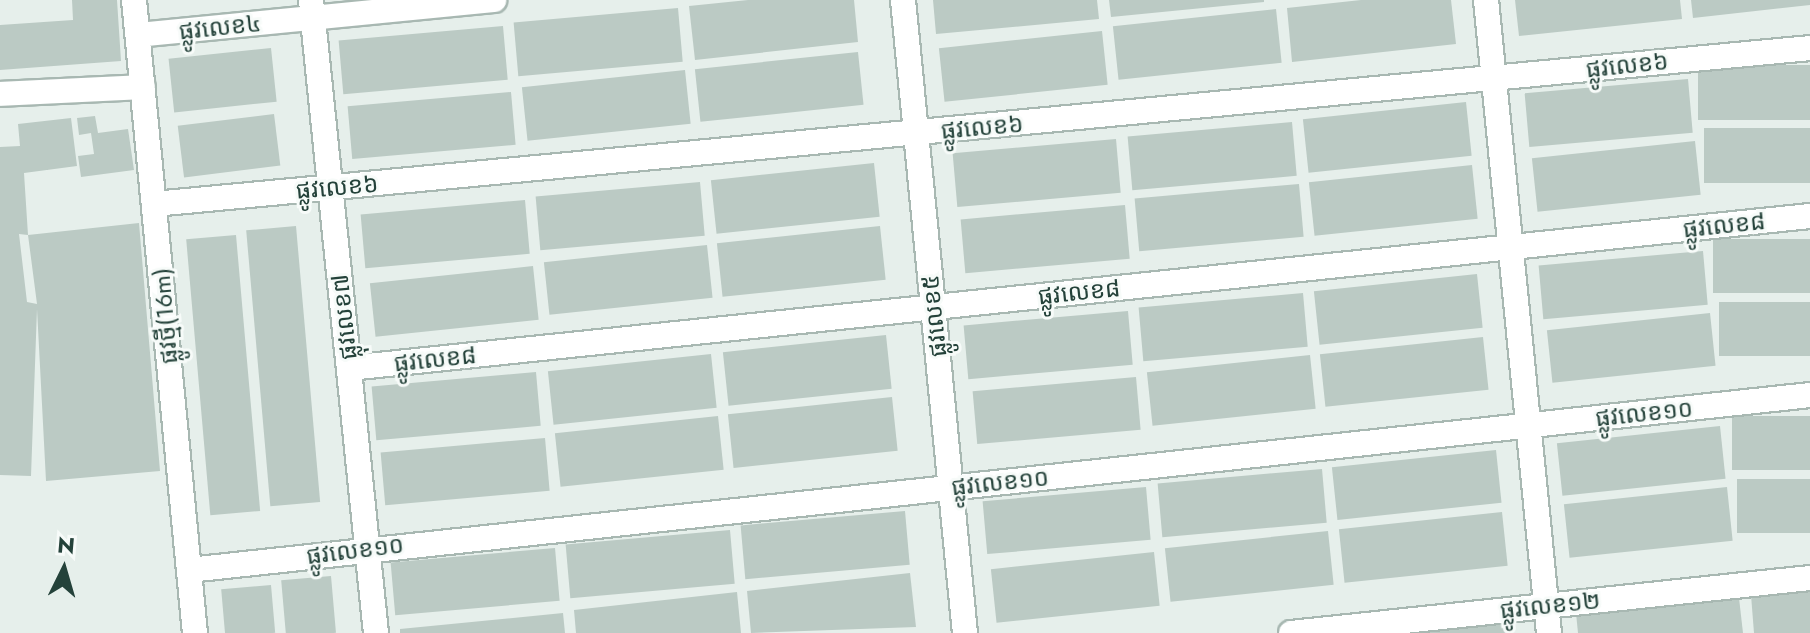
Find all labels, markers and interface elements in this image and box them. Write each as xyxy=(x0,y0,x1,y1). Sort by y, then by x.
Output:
street label: ផ្លូវលេខ៤ xyxy=(177,8,263,46)
street label: ផ្លូវលេខ៦ xyxy=(1584,46,1670,84)
street label: ផ្លូវលេខ៦ xyxy=(940,109,1024,145)
street label: ផ្លូវលេខ៦ xyxy=(295,169,379,205)
street label: ផ្លូវលេខ៨ xyxy=(1681,206,1767,244)
street label: ផ្លូវថ្មី(16m) xyxy=(146,267,184,365)
street label: ផ្លុវលេខ៧ xyxy=(325,273,363,361)
street label: ផ្លូវលេខ៥ xyxy=(915,273,953,359)
street label: ផ្លូវលេខ៨ xyxy=(1036,273,1122,311)
street label: ផ្លូវលេខ៨ xyxy=(392,340,478,378)
street label: ផ្លូវលេខ១០ xyxy=(1594,394,1694,432)
street label: ផ្លូវលេខ១០ xyxy=(950,463,1050,501)
text: N xyxy=(56,528,76,562)
north arrow xyxy=(24,529,104,609)
street label: ផ្លូវលេខ១០ xyxy=(305,530,405,570)
street label: ផ្លូវលេខ១២ xyxy=(1498,585,1602,625)

